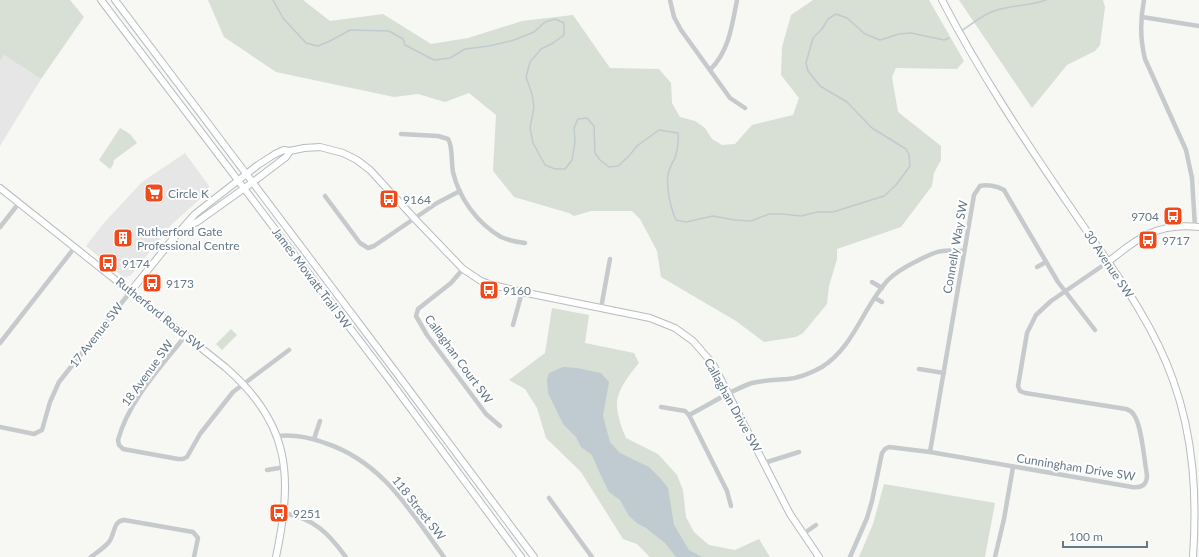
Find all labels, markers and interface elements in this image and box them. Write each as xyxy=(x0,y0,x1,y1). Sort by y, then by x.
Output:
supermarket icon: Circle K xyxy=(143,182,165,204)
place label: Circle K xyxy=(168,186,209,201)
bus stop icon: 9164 xyxy=(378,188,400,210)
place label: 9164 xyxy=(403,192,431,207)
street label: Connelly Way SW xyxy=(939,199,971,295)
bus stop icon: 9704 xyxy=(1162,205,1184,227)
place label: 9704 xyxy=(1131,209,1159,224)
place label: Rutherford Gate Professional Centre xyxy=(137,224,239,253)
street label: James Mowatt Trail SW xyxy=(269,224,355,332)
building icon: Rutherford Gate Professional Centre xyxy=(112,227,134,249)
street label: 30 Avenue SW xyxy=(1081,227,1137,301)
bus stop icon: 9717 xyxy=(1137,229,1159,251)
place label: 9717 xyxy=(1162,233,1190,248)
bus stop icon: 9174 xyxy=(97,252,119,274)
place label: 9174 xyxy=(122,256,150,271)
bus stop icon: 9173 xyxy=(141,272,163,294)
street label: Rutherford Road SW xyxy=(113,274,208,354)
place label: 9173 xyxy=(166,276,194,291)
bus stop icon: 9160 xyxy=(478,279,500,301)
place label: 9160 xyxy=(503,283,531,298)
street label: 17 Avenue SW xyxy=(66,299,126,370)
street label: Callaghan Court SW xyxy=(422,312,497,407)
street label: 18 Avenue SW xyxy=(118,336,176,409)
street label: Callaghan Drive SW xyxy=(701,356,765,455)
street label: Cunningham Drive SW xyxy=(1016,450,1137,484)
street label: 118 Street SW xyxy=(389,473,449,544)
bus stop icon: 9251 xyxy=(268,502,290,524)
place label: 9251 xyxy=(293,506,321,521)
scale bar xyxy=(1063,523,1147,549)
text: 100 m xyxy=(1069,529,1103,544)

